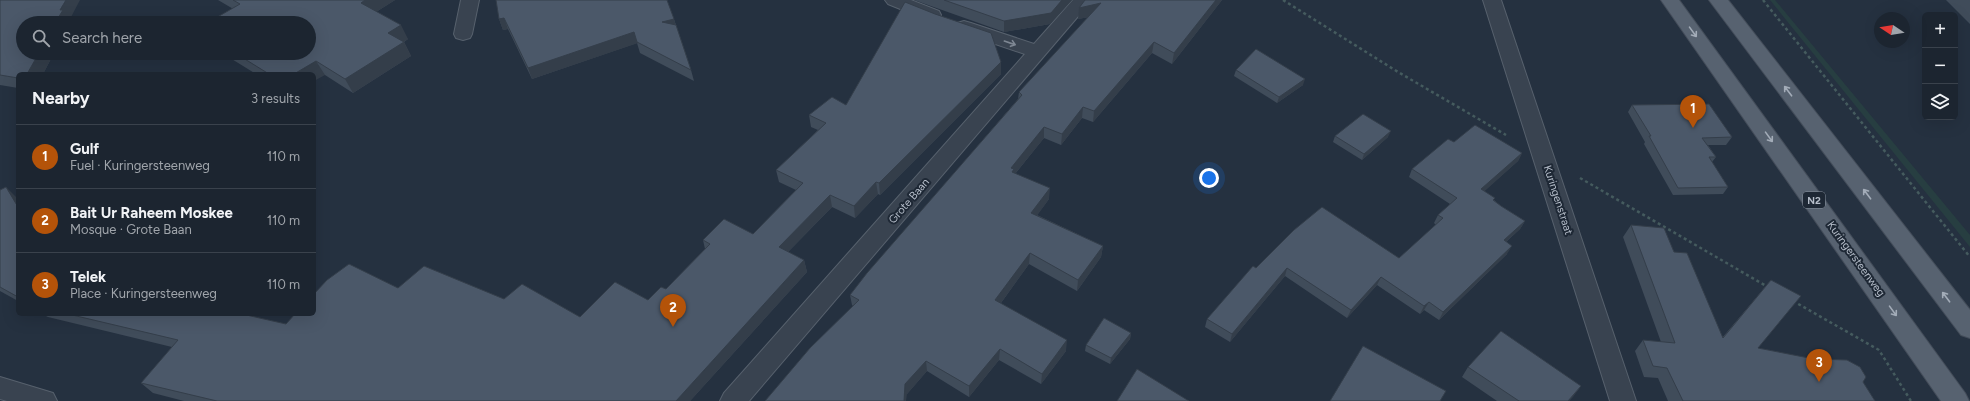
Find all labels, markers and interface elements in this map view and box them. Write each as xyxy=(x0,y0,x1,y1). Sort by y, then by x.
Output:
north arrow xyxy=(1874,12,1910,48)
map controls xyxy=(1922,12,1958,120)
button: + xyxy=(1922,12,1958,48)
search box xyxy=(16,16,316,60)
one-way arrow xyxy=(1689,26,1697,37)
icon: search xyxy=(30,27,52,49)
text: Search here xyxy=(62,29,142,47)
one-way arrow xyxy=(1003,39,1015,47)
button: − xyxy=(1922,48,1958,84)
button: layers xyxy=(1922,84,1958,120)
one-way arrow xyxy=(1784,85,1792,96)
text: Nearby xyxy=(32,88,90,108)
text: 3 results xyxy=(251,91,300,106)
pin: 1 xyxy=(1680,95,1706,128)
one-way arrow xyxy=(1765,132,1773,143)
text: Gulf xyxy=(70,140,99,158)
text: 1 xyxy=(42,149,48,164)
text: 110 m xyxy=(267,149,300,164)
text: Fuel · Kuringersteenweg xyxy=(70,158,210,173)
street label: Kuringenstraat xyxy=(1541,164,1575,236)
your location xyxy=(1199,168,1219,188)
street label: Grote Baan xyxy=(886,176,932,226)
one-way arrow xyxy=(1863,189,1871,200)
road number: N2 xyxy=(1803,192,1825,208)
text: Bait Ur Raheem Moskee xyxy=(70,204,233,222)
text: 2 xyxy=(41,213,49,228)
text: 110 m xyxy=(267,213,300,228)
street label: Kuringersteenweg xyxy=(1824,219,1888,299)
text: Mosque · Grote Baan xyxy=(70,222,192,237)
text: Telek xyxy=(70,268,106,286)
text: 3 xyxy=(41,277,49,292)
text: 110 m xyxy=(267,277,300,292)
text: Place · Kuringersteenweg xyxy=(70,286,217,301)
one-way arrow xyxy=(1942,292,1951,303)
pin: 2 xyxy=(660,294,686,327)
one-way arrow xyxy=(1889,306,1897,317)
pin: 3 xyxy=(1806,349,1832,382)

